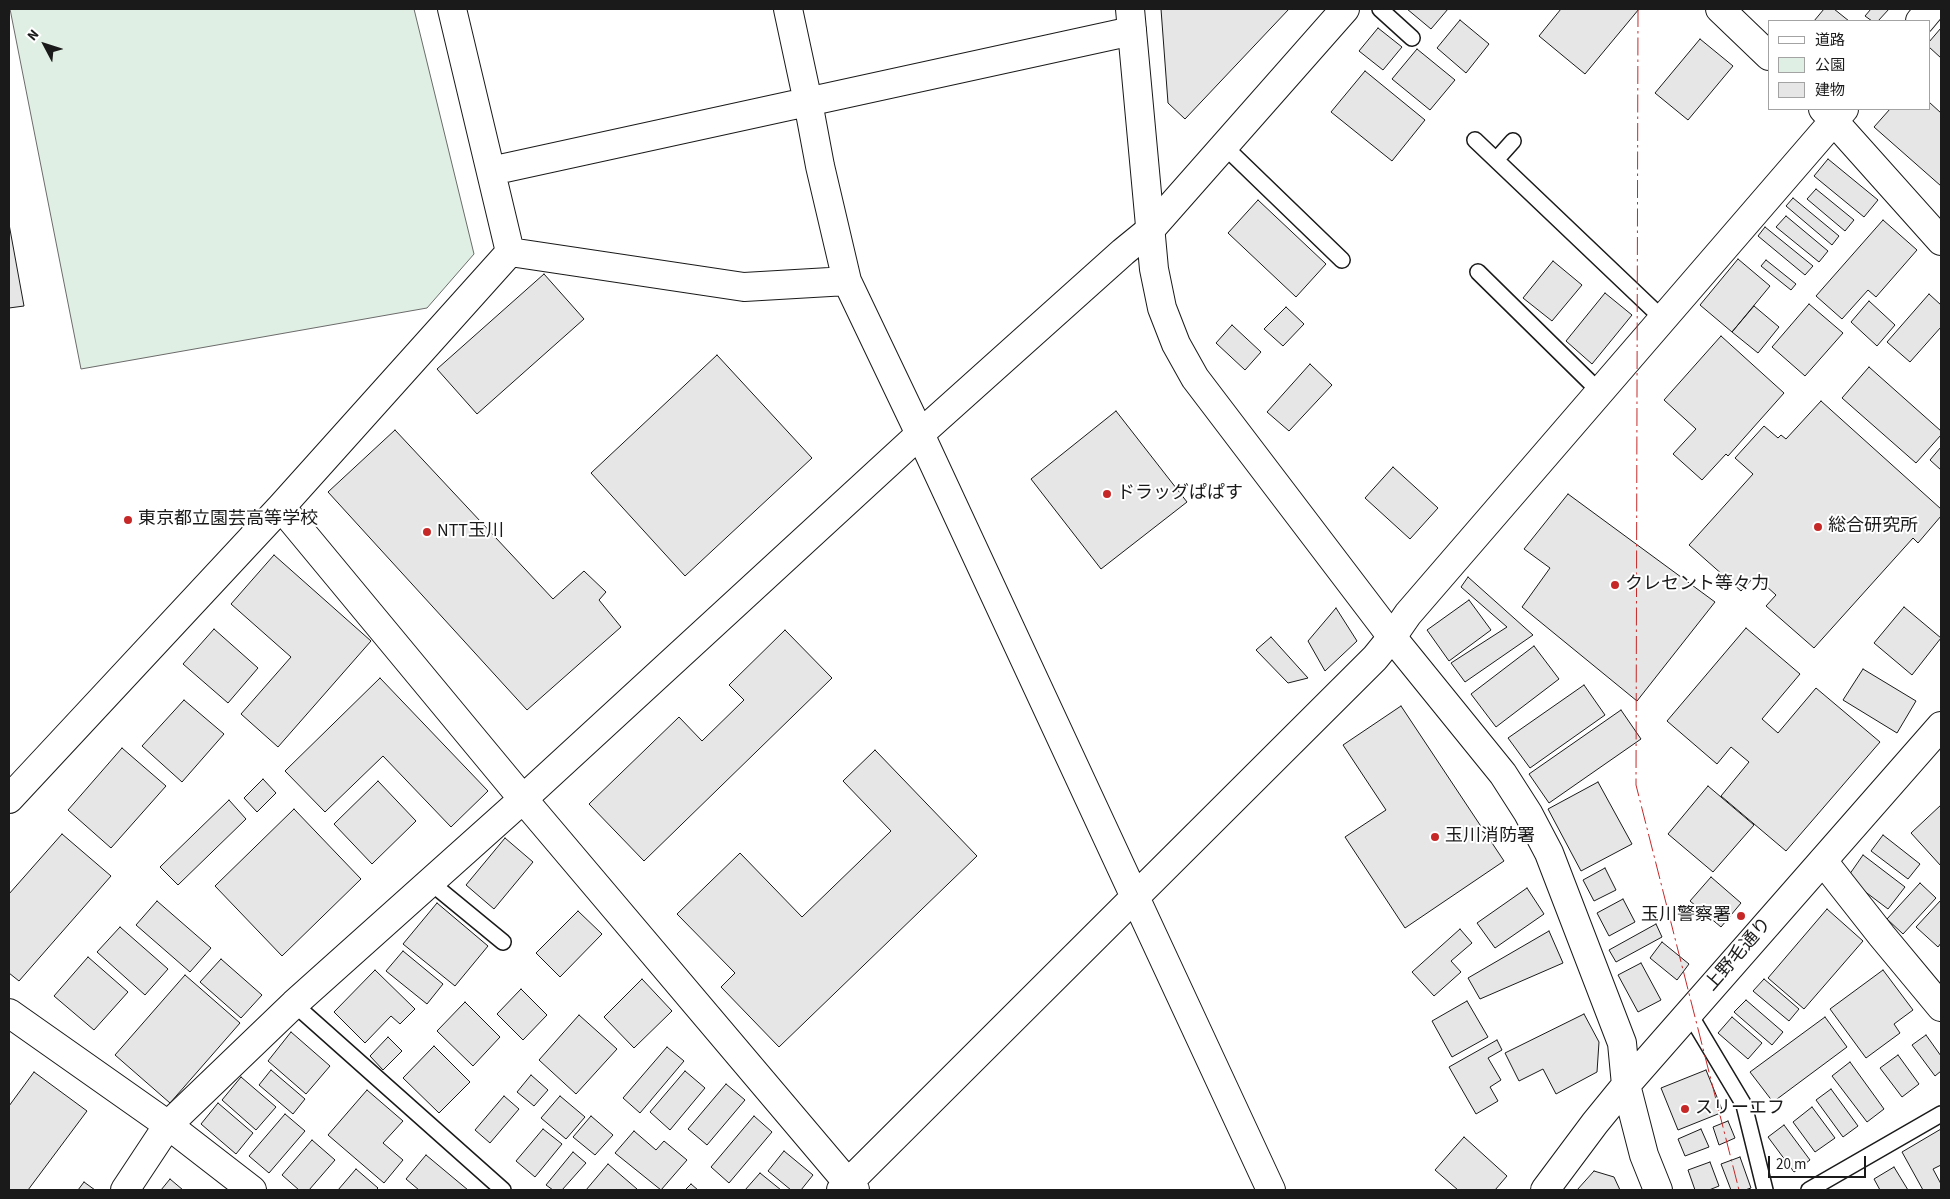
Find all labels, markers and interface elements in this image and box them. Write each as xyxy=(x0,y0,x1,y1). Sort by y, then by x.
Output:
north arrow xyxy=(20,20,70,70)
legend xyxy=(1768,20,1930,110)
text: N xyxy=(23,25,44,45)
text: 道路 xyxy=(1815,30,1845,51)
text: 公園 xyxy=(1815,55,1845,76)
text: 建物 xyxy=(1815,80,1845,101)
place label: ドラッグぱぱす xyxy=(1117,483,1243,505)
marker: ドラッグぱぱす xyxy=(1101,488,1113,500)
place label: 東京都立園芸高等学校 xyxy=(138,509,318,531)
marker: 東京都立園芸高等学校 xyxy=(122,514,134,526)
place label: 総合研究所 xyxy=(1828,516,1918,538)
place label: NTT玉川 xyxy=(437,521,504,543)
marker: 総合研究所 xyxy=(1812,521,1824,533)
marker: NTT玉川 xyxy=(421,526,433,538)
place label: クレセント等々力 xyxy=(1625,574,1769,596)
marker: クレセント等々力 xyxy=(1609,579,1621,591)
place label: 玉川消防署 xyxy=(1445,826,1535,848)
marker: 玉川消防署 xyxy=(1429,831,1441,843)
place label: 玉川警察署 xyxy=(1641,905,1731,927)
marker: 玉川警察署 xyxy=(1735,910,1747,922)
street label: 上野毛通り xyxy=(1701,914,1777,996)
place label: スリーエフ xyxy=(1695,1098,1785,1120)
marker: スリーエフ xyxy=(1679,1103,1691,1115)
scale bar xyxy=(1770,1146,1868,1178)
text: 20 m xyxy=(1776,1154,1806,1175)

